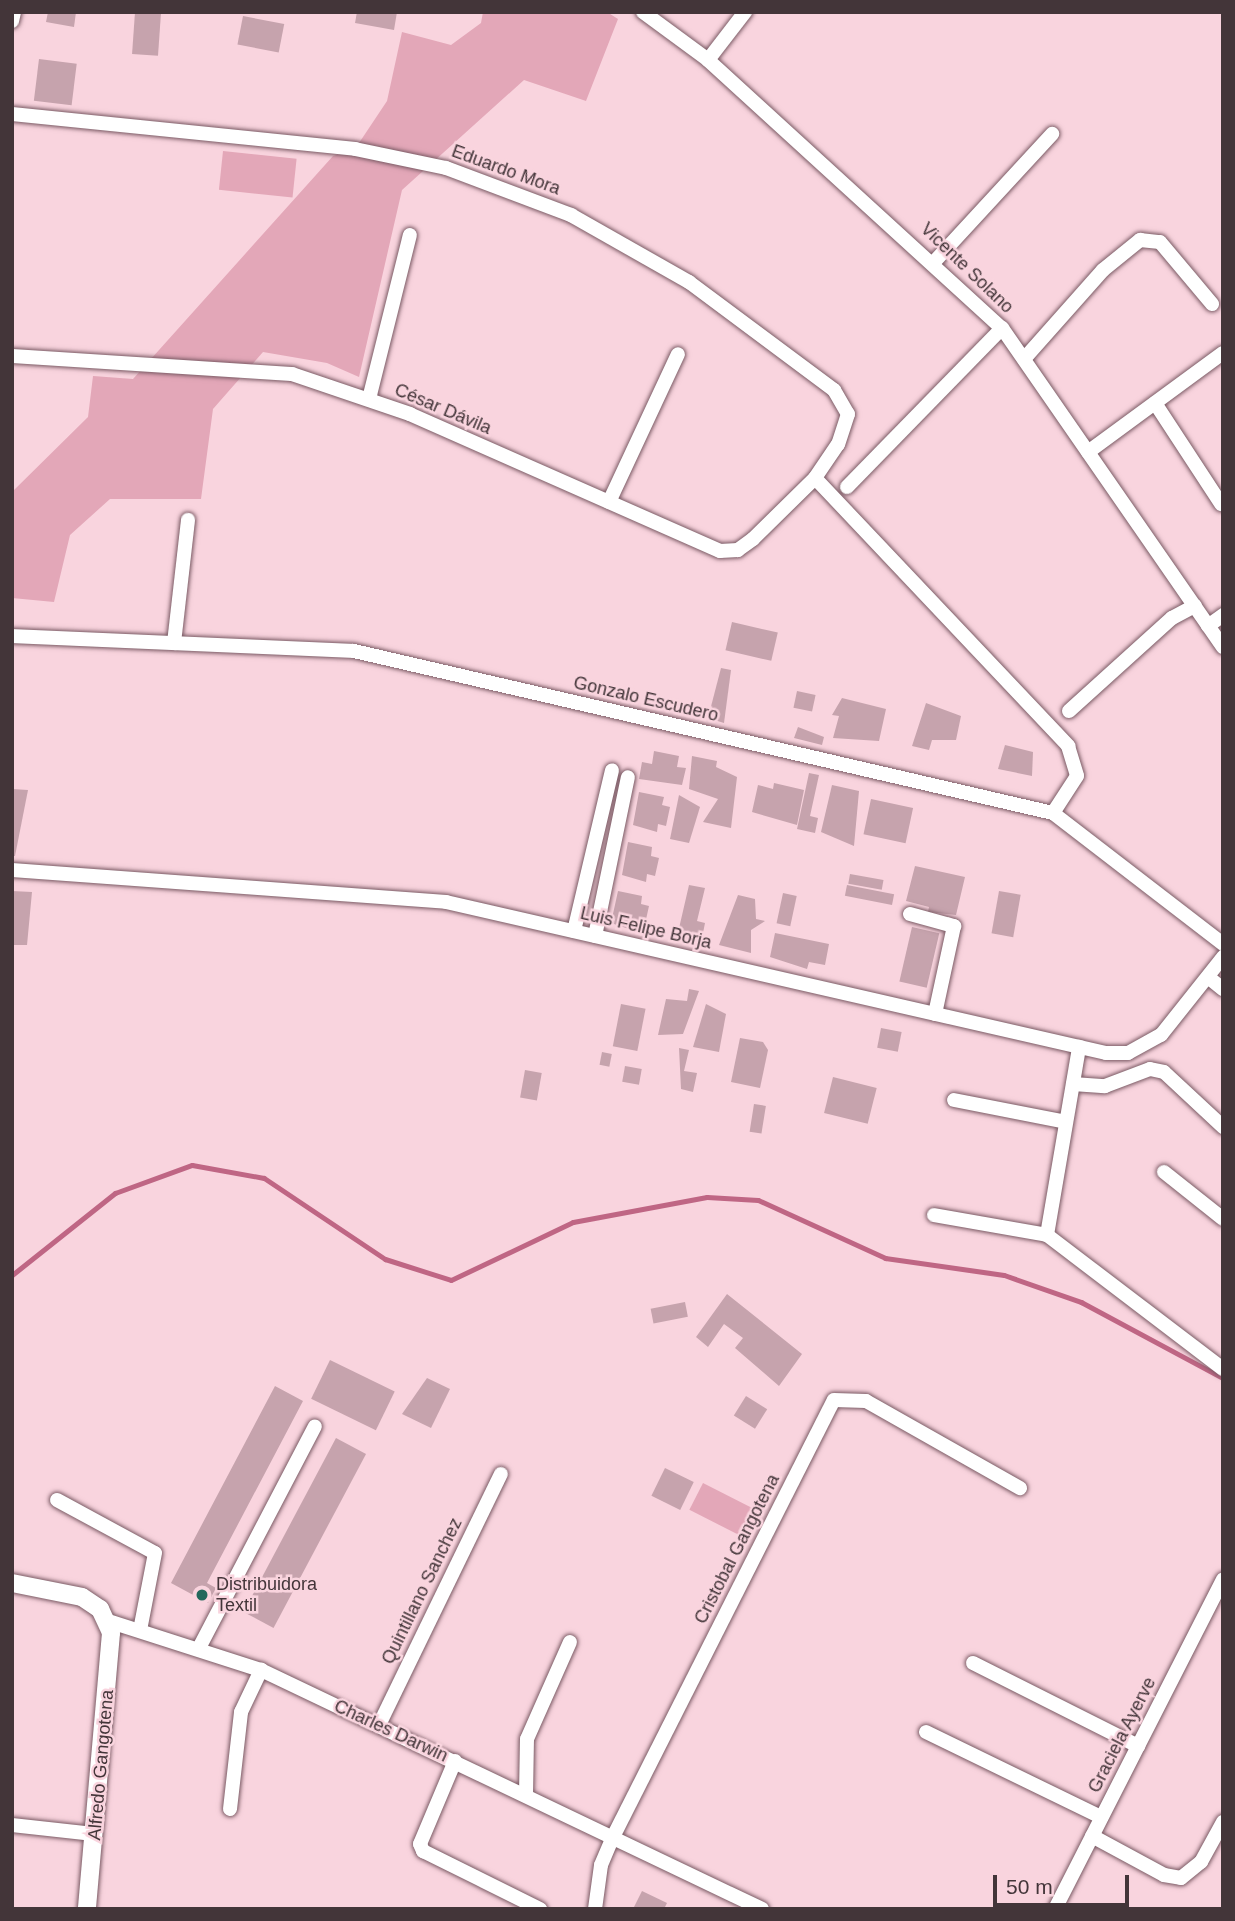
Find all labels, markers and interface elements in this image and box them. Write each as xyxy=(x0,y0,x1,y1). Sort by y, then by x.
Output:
street label: Eduardo Mora xyxy=(449,140,563,200)
street label: Vicente Solano xyxy=(916,218,1018,318)
street label: César Dávila xyxy=(391,379,495,439)
street label: Gonzalo Escudero xyxy=(571,672,721,726)
street label: Luis Felipe Borja xyxy=(578,902,714,954)
street label: Cristobal Gangotena xyxy=(690,1471,784,1627)
street label: Quintillano Sanchez xyxy=(377,1514,467,1668)
place label: Distribuidora Textil xyxy=(216,1574,317,1616)
marker: Distribuidora Textil xyxy=(194,1587,210,1603)
street label: Graciela Ayerve xyxy=(1083,1673,1161,1797)
street label: Alfredo Gangotena xyxy=(84,1689,118,1841)
street label: Charles Darwin xyxy=(331,1695,451,1767)
scale bar xyxy=(997,1862,1134,1906)
text: 50 m xyxy=(1006,1875,1053,1898)

